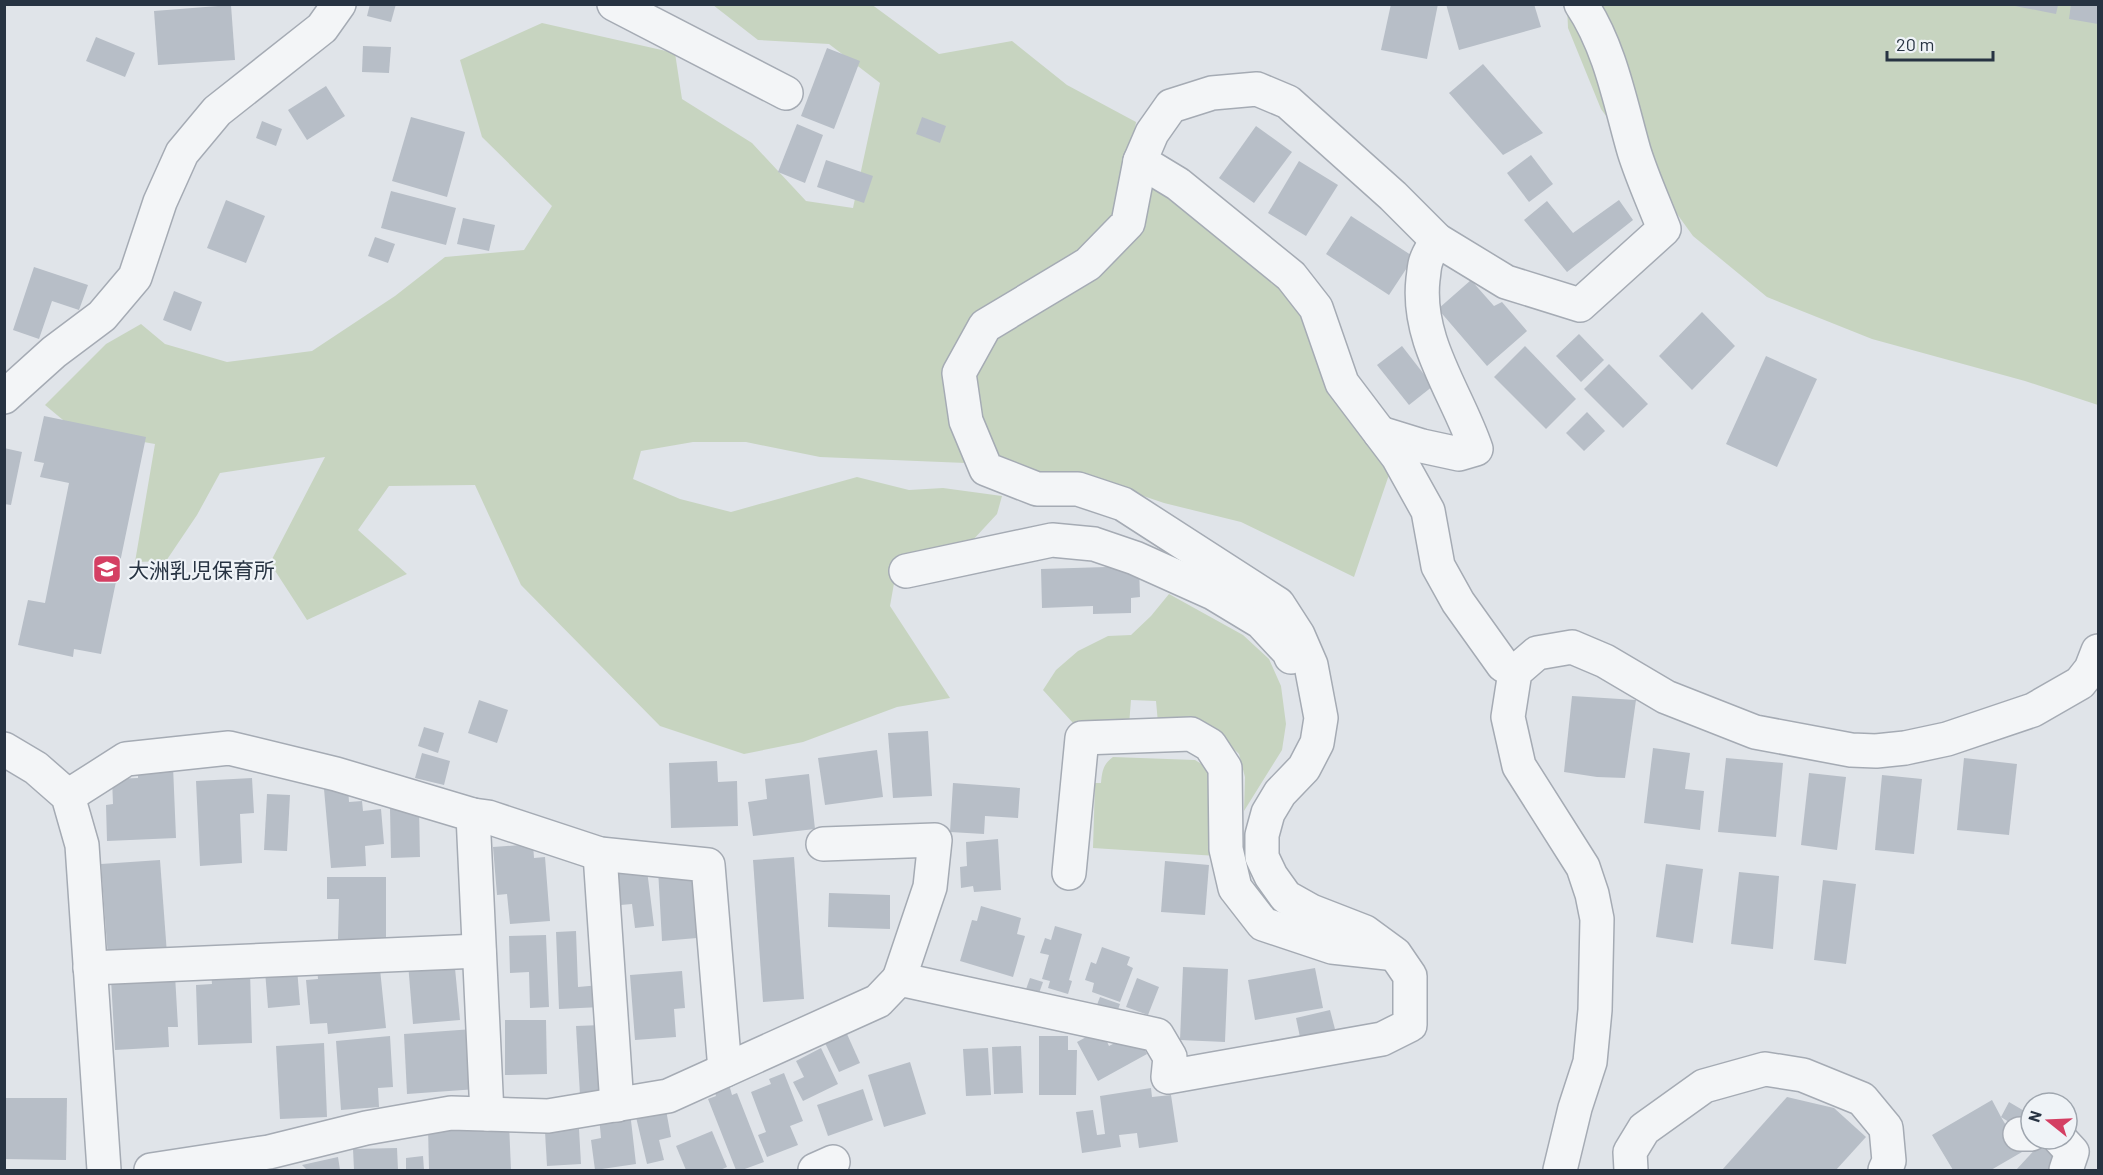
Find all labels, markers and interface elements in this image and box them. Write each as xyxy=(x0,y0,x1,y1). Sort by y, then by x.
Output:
scale bar xyxy=(1887,24,1994,62)
text: 20 m xyxy=(1896,33,1934,55)
school or university icon: 大洲乳児保育所 xyxy=(91,553,123,585)
place label: 大洲乳児保育所 xyxy=(128,557,275,582)
north arrow xyxy=(2019,1091,2079,1151)
text: N xyxy=(2024,1108,2045,1124)

